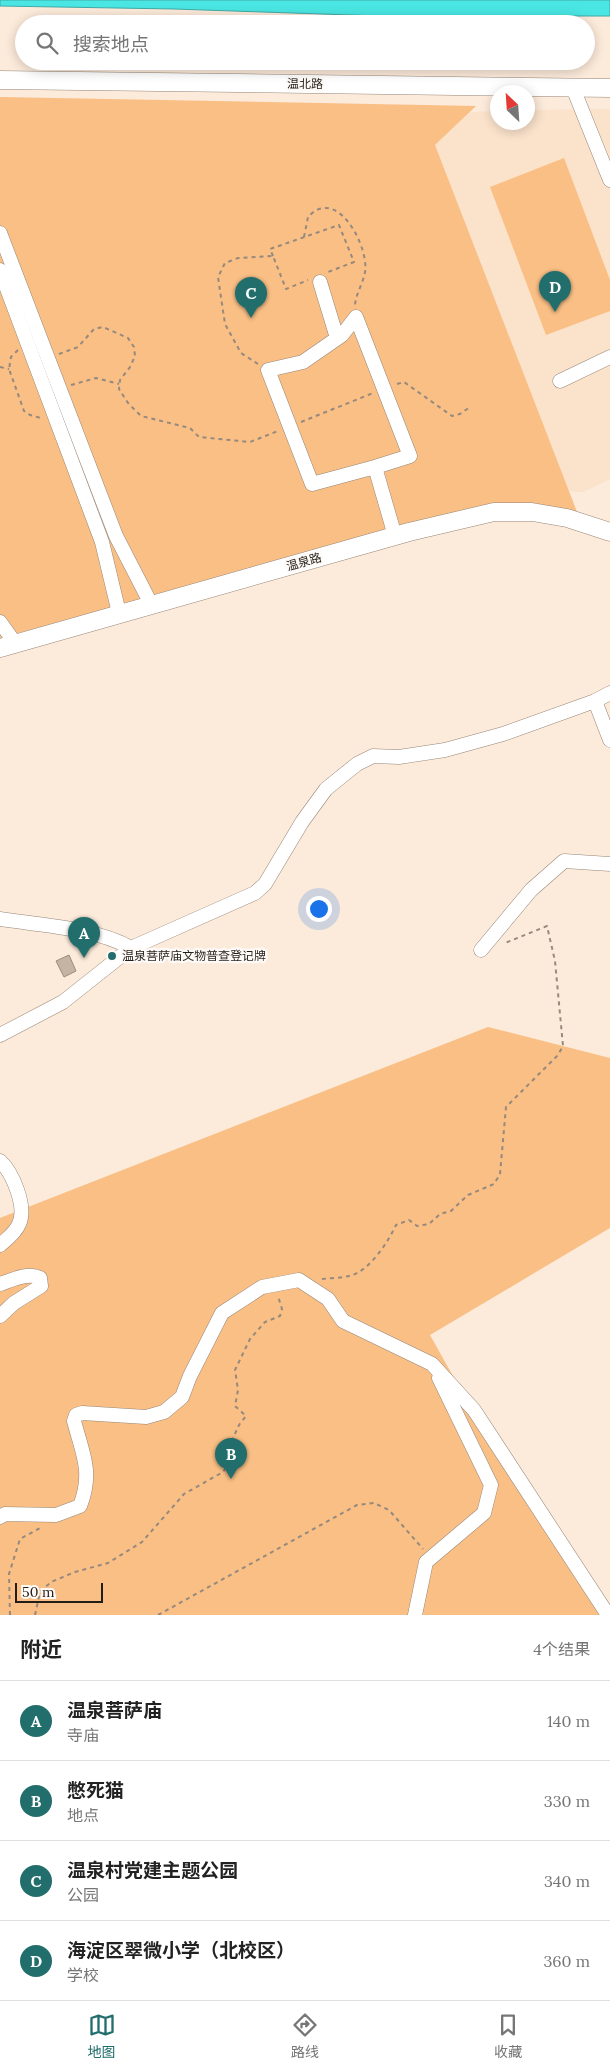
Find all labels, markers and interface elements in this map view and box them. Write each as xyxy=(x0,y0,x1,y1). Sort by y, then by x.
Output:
search box xyxy=(15,15,595,70)
icon: search xyxy=(33,29,61,57)
text: 搜索地点 xyxy=(73,32,149,56)
street label: 温北路 xyxy=(287,76,323,91)
north arrow xyxy=(490,85,535,130)
pin: D xyxy=(539,271,571,312)
pin: C xyxy=(235,277,267,318)
street label: 温泉路 xyxy=(284,549,323,574)
your location xyxy=(306,896,332,922)
pin: A xyxy=(68,917,100,958)
place label: 温泉菩萨庙文物普查登记牌 xyxy=(122,948,266,963)
marker: 温泉菩萨庙文物普查登记牌 xyxy=(106,950,118,962)
pin: B xyxy=(215,1438,247,1479)
scale bar xyxy=(15,1580,102,1603)
text: 50 m xyxy=(22,1583,55,1601)
text: 附近 xyxy=(20,1636,62,1663)
text: 4个结果 xyxy=(533,1639,590,1659)
text: 温泉菩萨庙 xyxy=(67,1698,162,1722)
text: A xyxy=(31,1711,41,1731)
text: 140 m xyxy=(547,1711,590,1731)
text: 寺庙 xyxy=(67,1725,99,1745)
text: 憋死猫 xyxy=(67,1778,124,1802)
text: B xyxy=(31,1791,41,1811)
text: 330 m xyxy=(544,1791,590,1811)
text: 地点 xyxy=(67,1805,99,1825)
text: 温泉村党建主题公园 xyxy=(67,1858,238,1882)
text: C xyxy=(30,1871,42,1891)
text: 340 m xyxy=(544,1871,590,1891)
text: 公园 xyxy=(67,1885,99,1905)
text: 海淀区翠微小学（北校区） xyxy=(67,1938,295,1962)
text: D xyxy=(30,1951,42,1971)
text: 360 m xyxy=(543,1951,590,1971)
text: 学校 xyxy=(67,1965,99,1985)
tab: 地图 xyxy=(88,2011,116,2061)
tab: 路线 xyxy=(291,2011,319,2061)
tab: 收藏 xyxy=(494,2011,522,2061)

